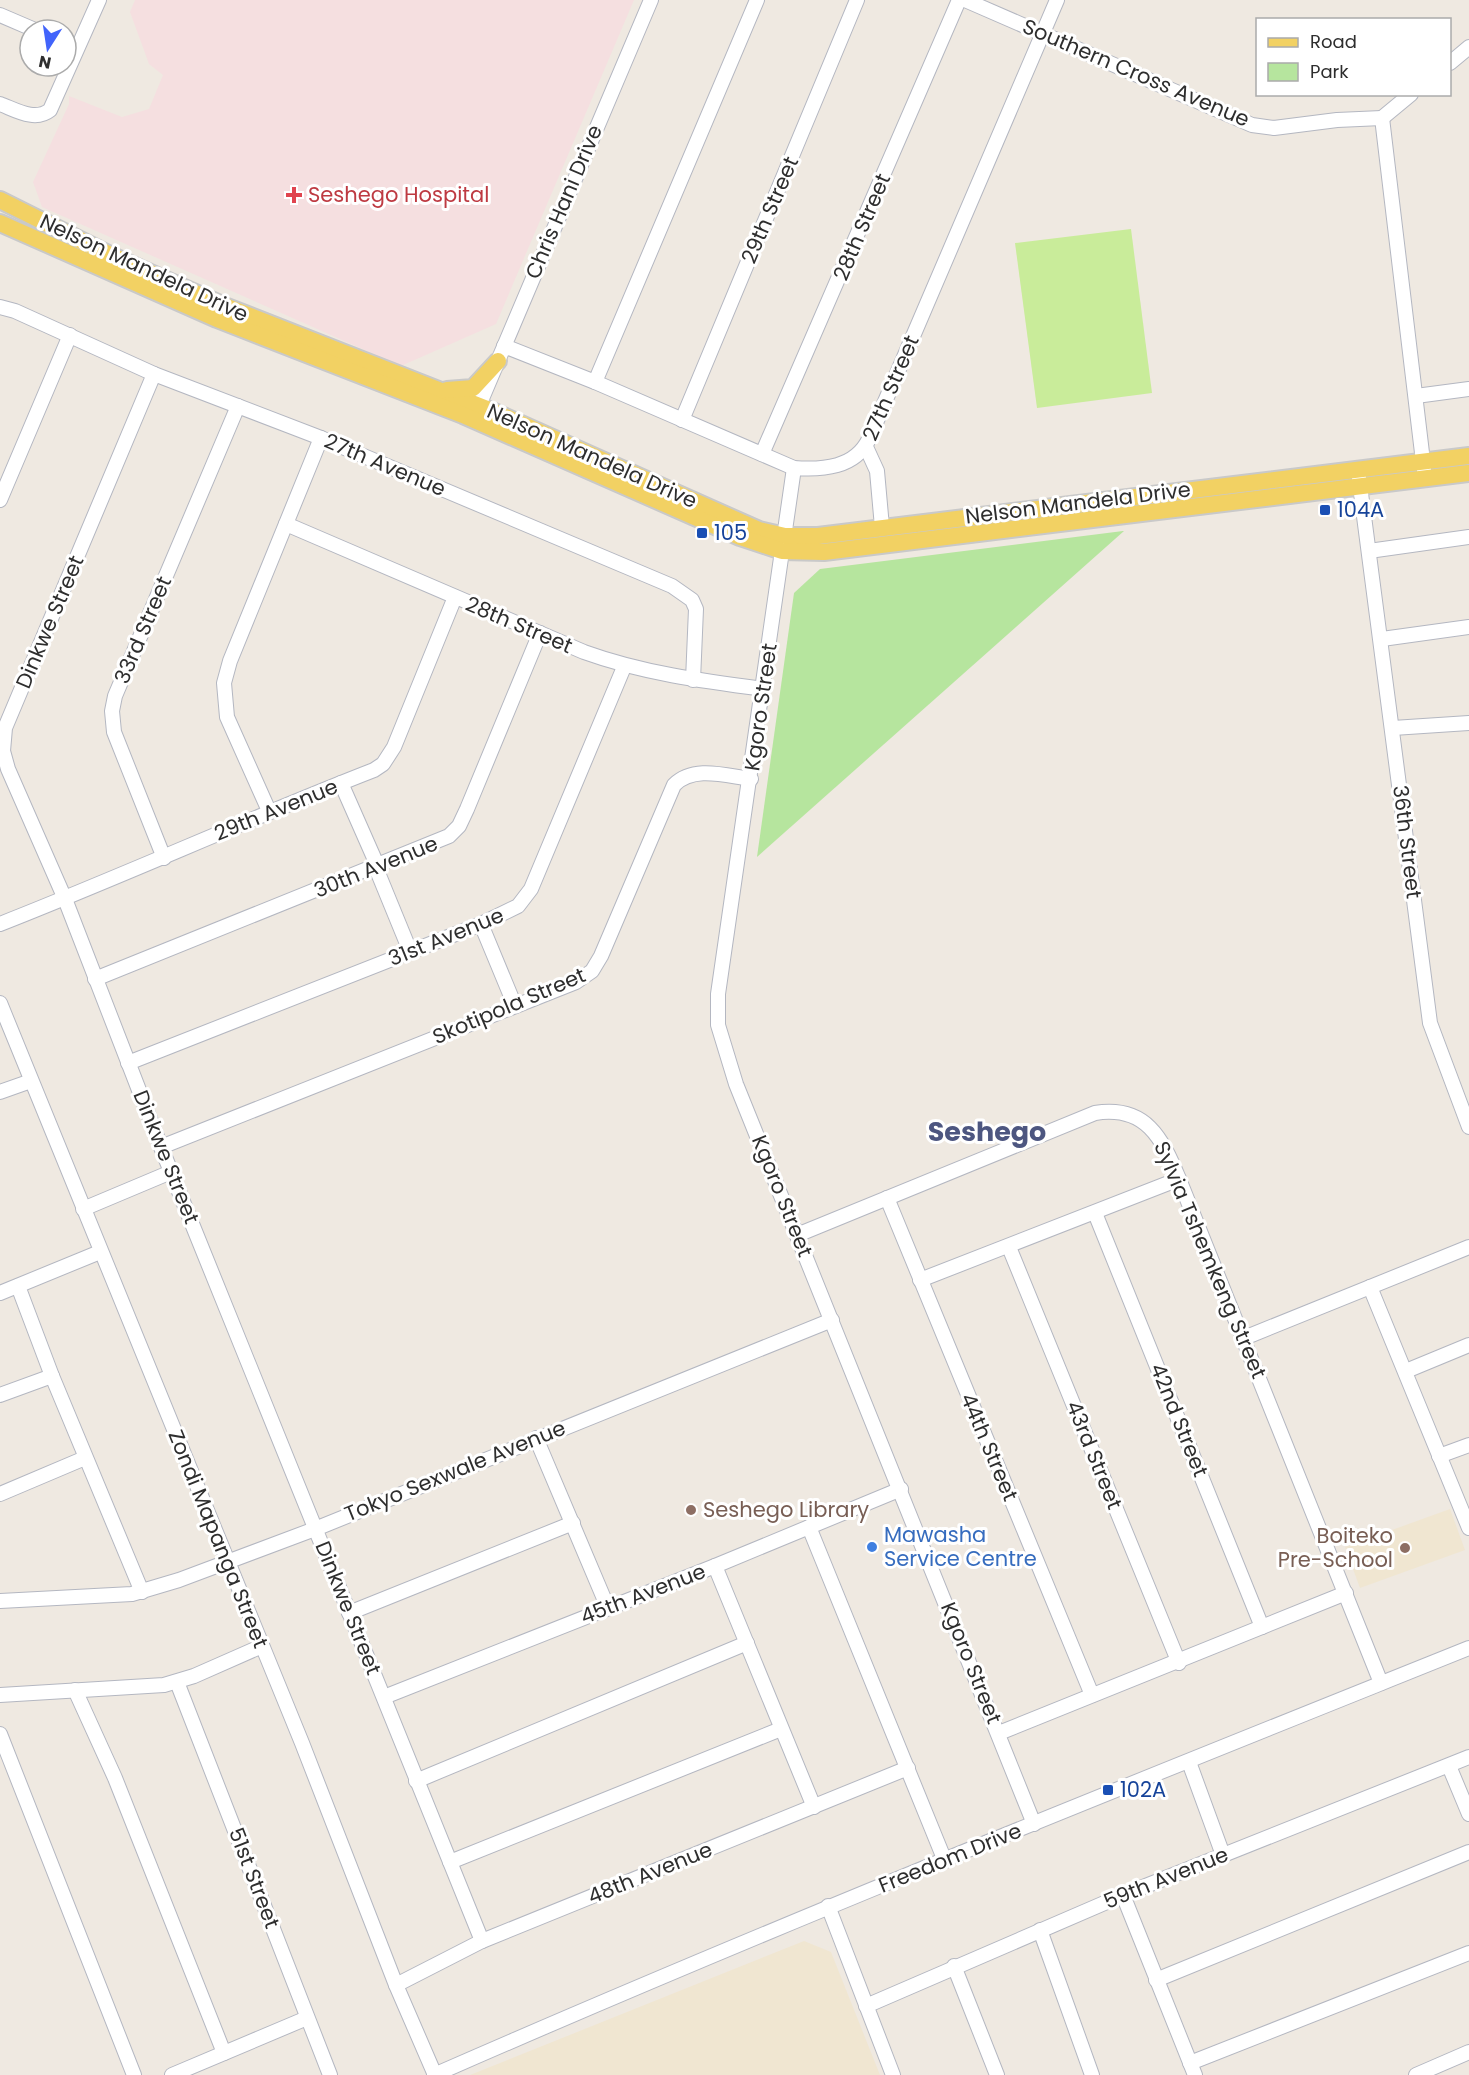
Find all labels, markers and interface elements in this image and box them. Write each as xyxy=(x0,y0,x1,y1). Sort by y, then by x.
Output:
street label: Southern Cross Avenue xyxy=(1018,12,1254,134)
north arrow xyxy=(18,18,78,78)
legend xyxy=(1256,18,1451,96)
text: Road xyxy=(1310,29,1357,54)
text: N xyxy=(37,50,53,75)
text: Park xyxy=(1310,59,1349,84)
street label: Chris Hani Drive xyxy=(518,120,609,283)
street label: 29th Street xyxy=(734,152,805,268)
street label: 28th Street xyxy=(826,169,897,285)
place label: Seshego Hospital xyxy=(308,180,489,209)
marker: Seshego Hospital xyxy=(285,186,303,204)
street label: Nelson Mandela Drive xyxy=(35,206,253,329)
street label: 27th Street xyxy=(855,331,926,445)
street label: Nelson Mandela Drive xyxy=(483,396,702,515)
street label: 27th Avenue xyxy=(320,426,450,503)
street label: Nelson Mandela Drive xyxy=(964,474,1192,531)
place label: 104A xyxy=(1337,495,1384,524)
marker: 104A xyxy=(1318,503,1332,517)
place label: 105 xyxy=(714,518,747,547)
marker: 105 xyxy=(695,526,709,540)
street label: Dinkwe Street xyxy=(9,551,91,693)
street label: 33rd Street xyxy=(107,572,178,688)
street label: 28th Street xyxy=(461,589,577,660)
street label: Kgoro Street xyxy=(737,641,784,773)
street label: 29th Avenue xyxy=(210,772,342,847)
street label: 36th Street xyxy=(1386,784,1429,900)
street label: 30th Avenue xyxy=(310,829,442,905)
street label: 31st Avenue xyxy=(384,900,508,973)
street label: Skotipola Street xyxy=(428,960,590,1051)
street label: Dinkwe Street xyxy=(126,1086,206,1228)
district label: Seshego xyxy=(928,1113,1046,1150)
street label: Kgoro Street xyxy=(745,1131,820,1261)
street label: Sylvia Tshemkeng Street xyxy=(1147,1137,1274,1383)
street label: 42nd Street xyxy=(1144,1359,1215,1481)
street label: 44th Street xyxy=(954,1388,1025,1505)
street label: 43rd Street xyxy=(1060,1396,1129,1513)
street label: Tokyo Sexwale Avenue xyxy=(340,1413,570,1528)
street label: Zondi Mapanga Street xyxy=(161,1425,276,1652)
place label: Seshego Library xyxy=(703,1495,869,1524)
marker: Seshego Library xyxy=(684,1503,698,1517)
place label: Mawasha Service Centre xyxy=(884,1520,1037,1573)
place label: Boiteko Pre-School xyxy=(1278,1521,1393,1574)
street label: Dinkwe Street xyxy=(308,1537,388,1679)
marker: Mawasha Service Centre xyxy=(865,1540,879,1554)
marker: Boiteko Pre-School xyxy=(1398,1541,1412,1555)
street label: 45th Avenue xyxy=(576,1556,710,1631)
street label: Kgoro Street xyxy=(934,1598,1009,1728)
place label: 102A xyxy=(1120,1775,1166,1804)
marker: 102A xyxy=(1101,1783,1115,1797)
street label: Freedom Drive xyxy=(874,1816,1026,1899)
street label: 51st Street xyxy=(222,1823,287,1932)
street label: 48th Avenue xyxy=(583,1834,716,1911)
street label: 59th Avenue xyxy=(1099,1839,1232,1916)

